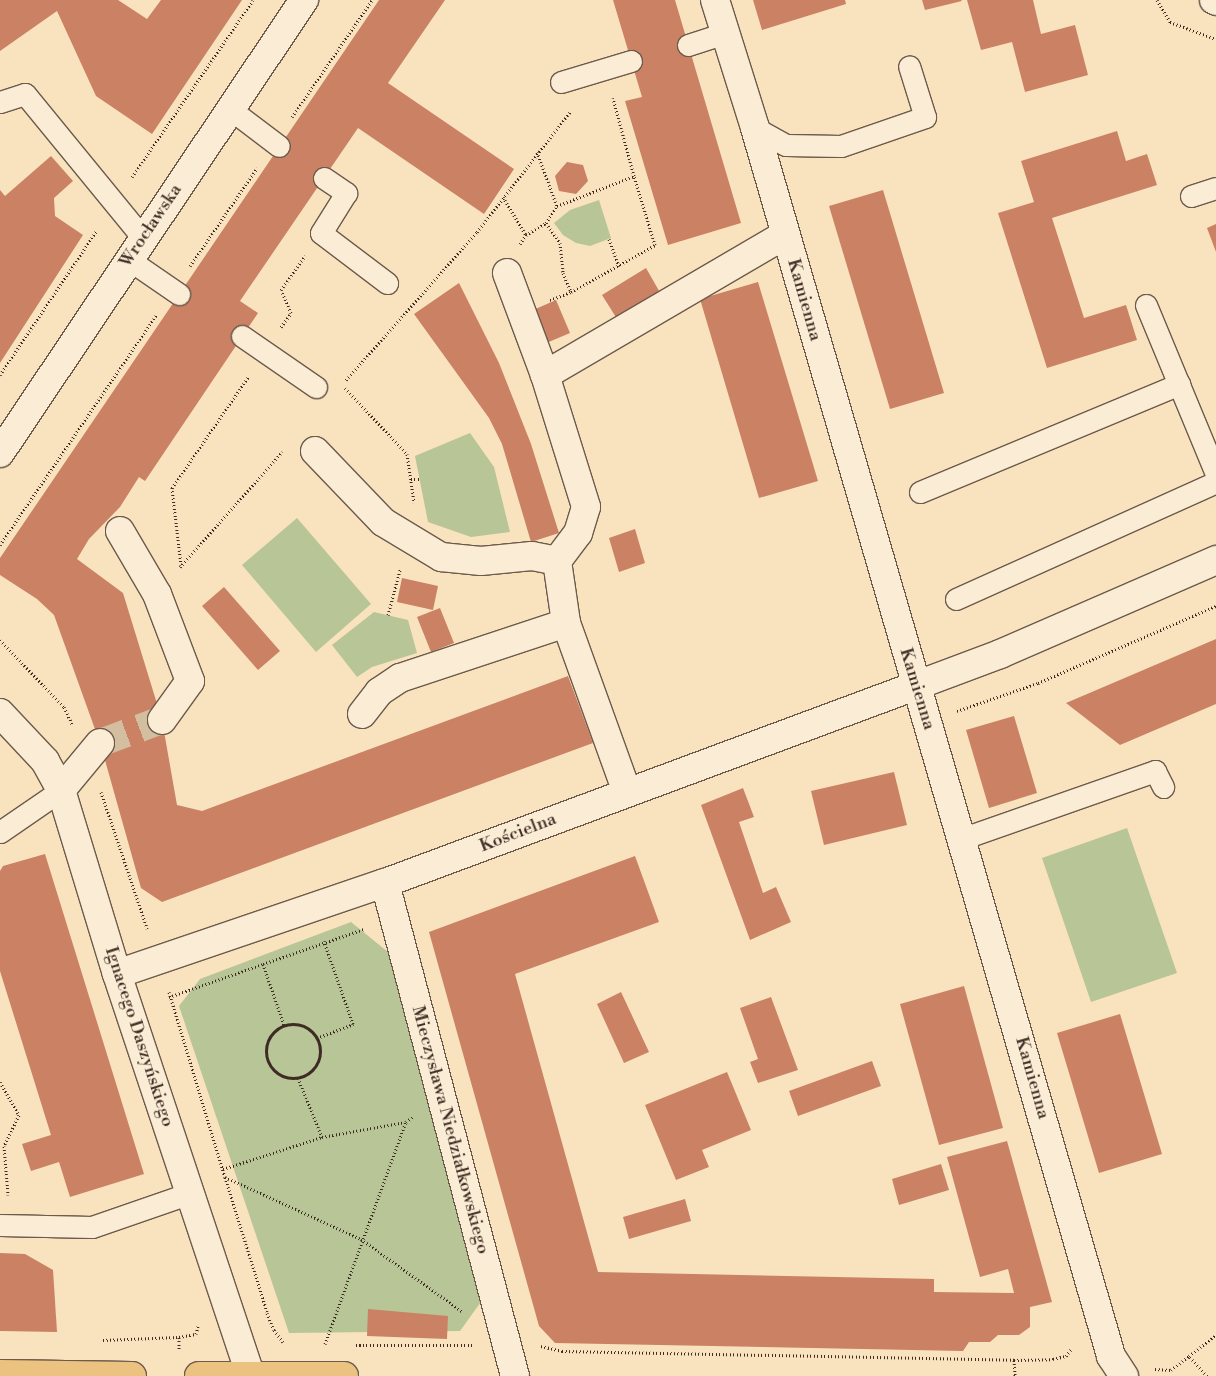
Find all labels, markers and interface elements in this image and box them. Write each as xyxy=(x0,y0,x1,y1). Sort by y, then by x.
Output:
street label: Wrocławska xyxy=(115,180,187,272)
street label: Kamienna xyxy=(782,257,826,343)
street label: Kamienna xyxy=(894,646,940,732)
street label: Kościelna xyxy=(477,809,559,857)
street label: Ignacego Daszyńskiego xyxy=(100,944,178,1130)
street label: Mieczysława Niedziałkowskiego xyxy=(406,1004,494,1256)
street label: Kamienna xyxy=(1010,1035,1054,1121)

